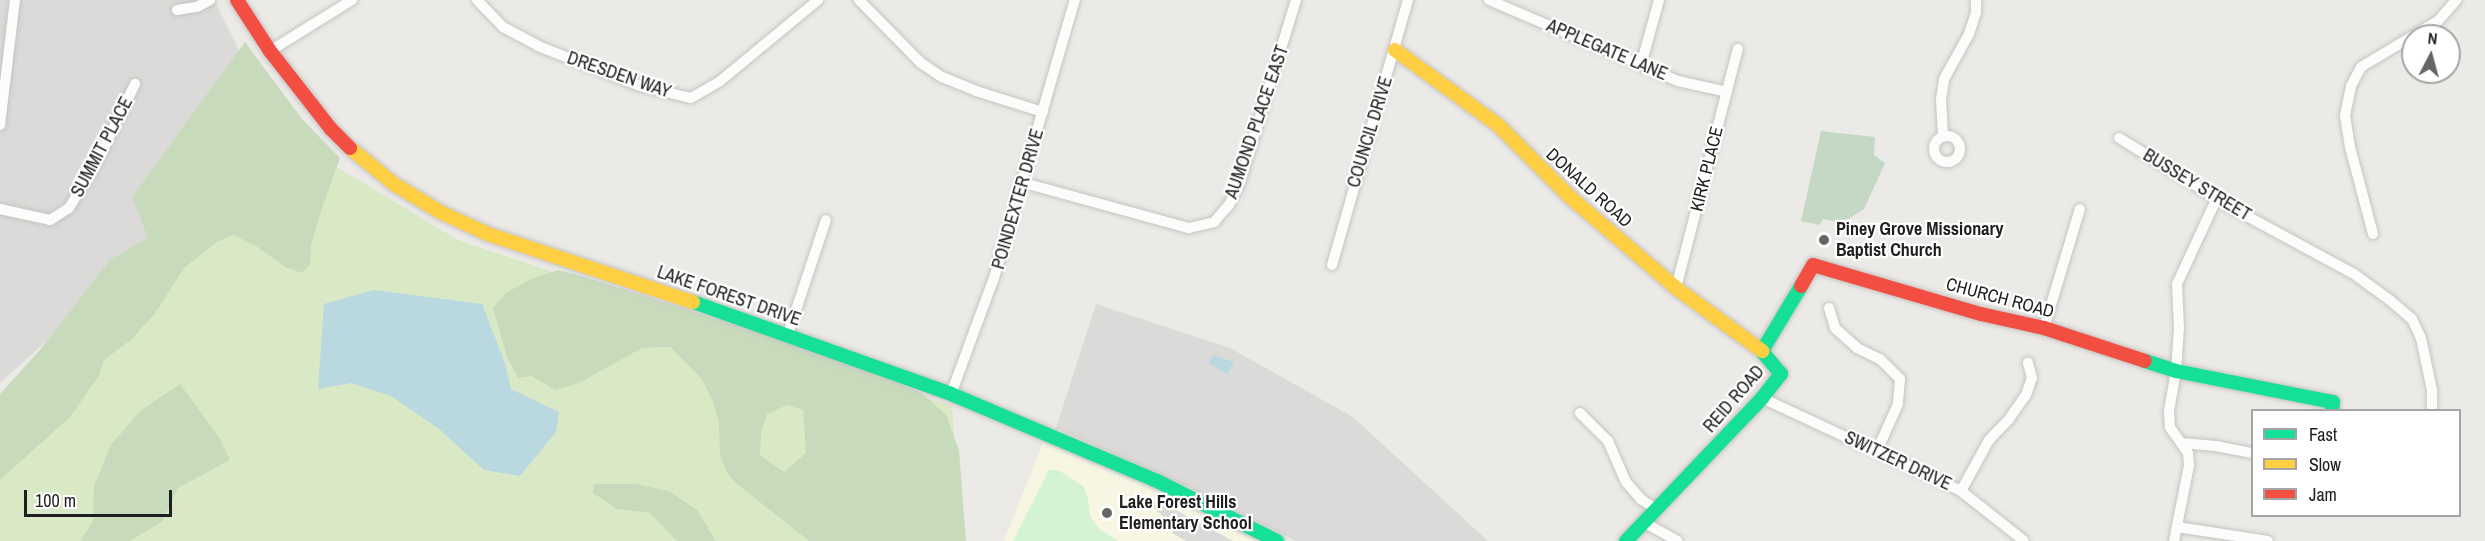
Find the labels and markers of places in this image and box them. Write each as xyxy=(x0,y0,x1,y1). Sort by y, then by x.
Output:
place label: Piney Grove Missionary Baptist Church xyxy=(1836,219,2003,262)
marker: Piney Grove Missionary Baptist Church xyxy=(1817,233,1831,247)
place label: Lake Forest Hills Elementary School xyxy=(1119,492,1252,534)
marker: Lake Forest Hills Elementary School xyxy=(1100,506,1114,520)

